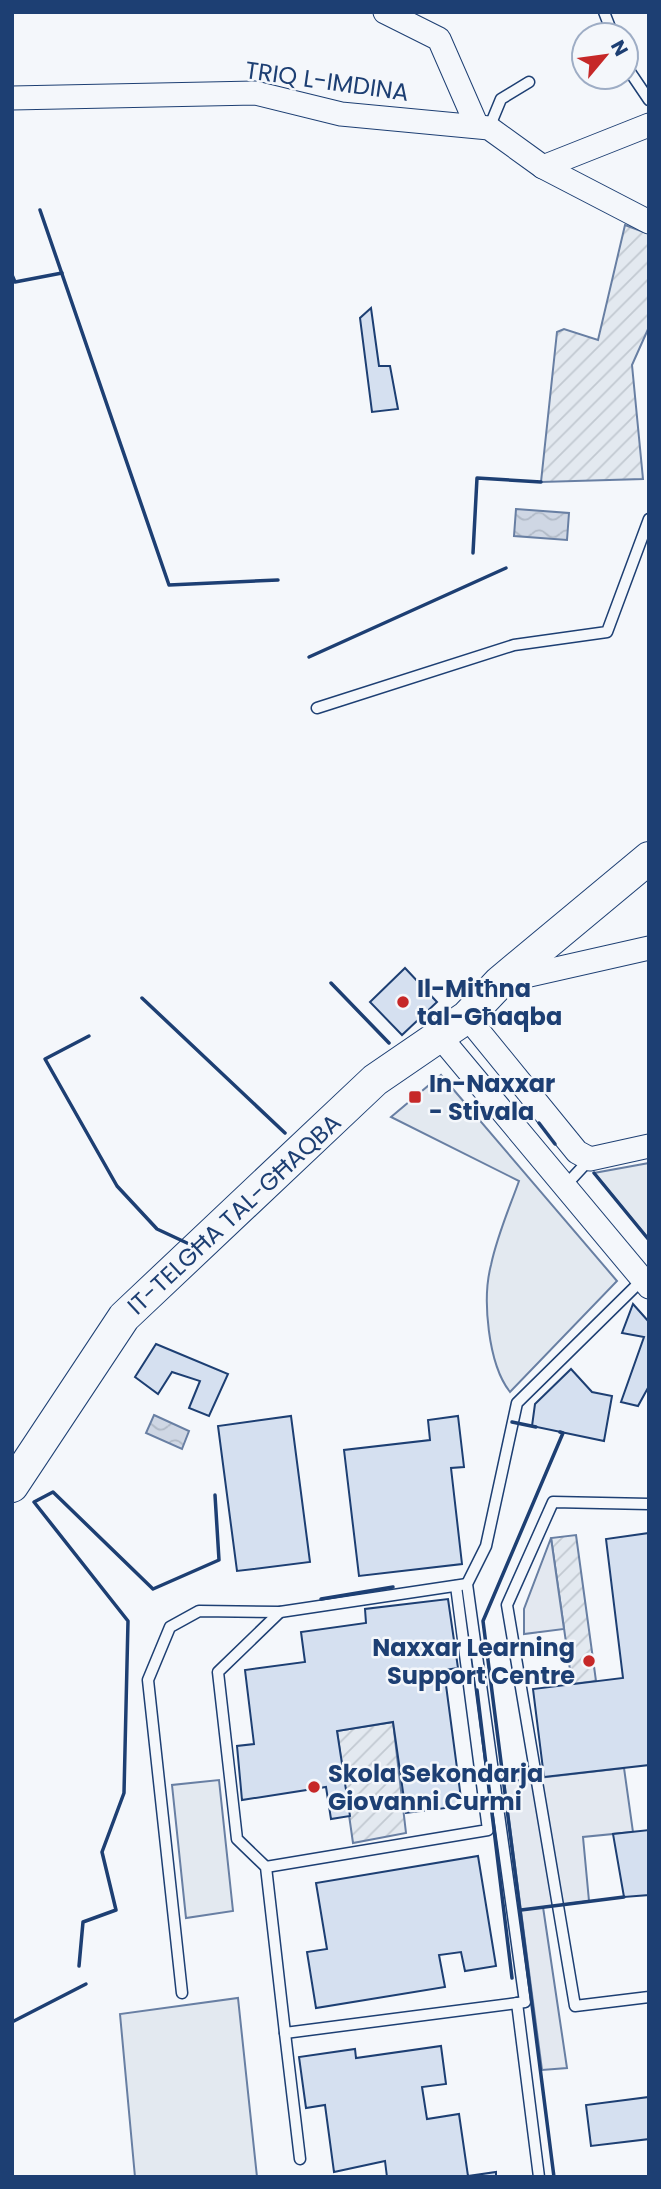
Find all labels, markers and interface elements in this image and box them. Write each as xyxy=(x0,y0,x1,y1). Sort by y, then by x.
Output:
north arrow xyxy=(570,21,640,91)
text: N xyxy=(604,35,635,61)
street label: TRIQ L-IMDINA xyxy=(243,53,411,109)
place label: Il-Mitħna tal-Għaqba xyxy=(417,972,562,1033)
marker: Il-Mitħna tal-Għaqba xyxy=(395,994,411,1010)
place label: In-Naxxar - Stivala xyxy=(429,1067,555,1128)
marker: In-Naxxar - Stivala xyxy=(407,1089,423,1105)
street label: IT-TELGĦA TAL-GĦAQBA xyxy=(120,1106,348,1322)
place label: Naxxar Learning Support Centre xyxy=(372,1631,575,1692)
marker: Naxxar Learning Support Centre xyxy=(581,1653,597,1669)
place label: Skola Sekondarja Giovanni Curmi xyxy=(328,1757,543,1818)
marker: Skola Sekondarja Giovanni Curmi xyxy=(306,1779,322,1795)

